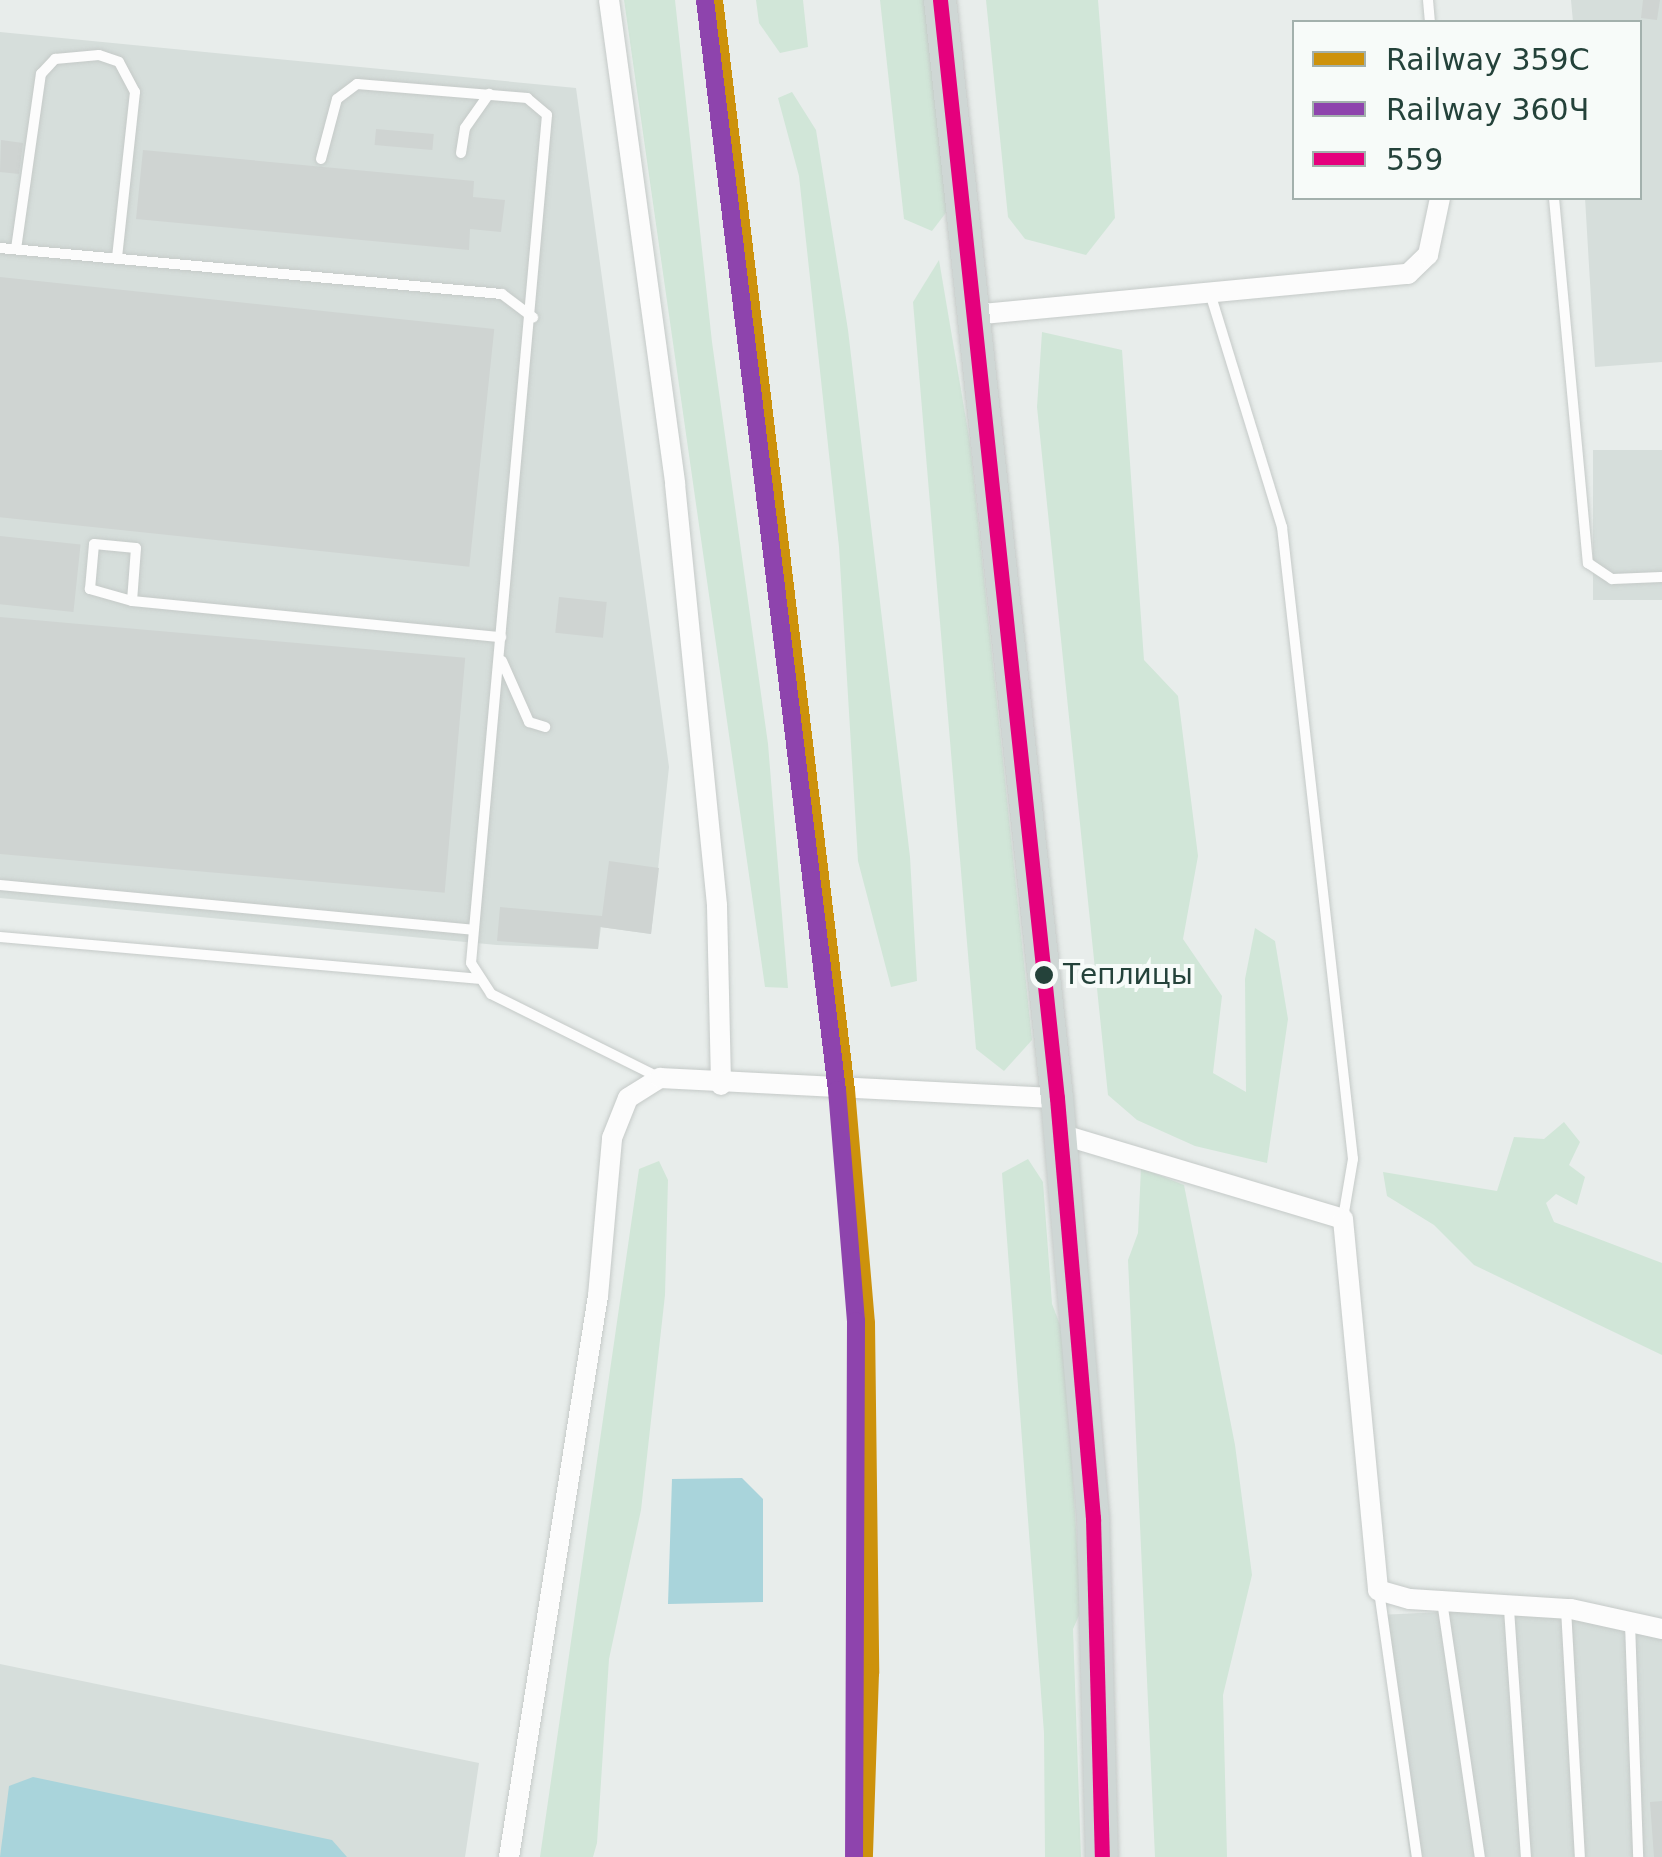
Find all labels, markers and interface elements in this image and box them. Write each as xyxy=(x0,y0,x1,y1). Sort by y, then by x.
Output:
legend xyxy=(1292,20,1642,200)
text: Railway 359С xyxy=(1386,42,1590,77)
text: Railway 360Ч xyxy=(1386,92,1589,127)
text: 559 xyxy=(1386,142,1443,177)
place label: Теплицы xyxy=(1063,958,1193,992)
marker: Теплицы xyxy=(1034,965,1054,985)

